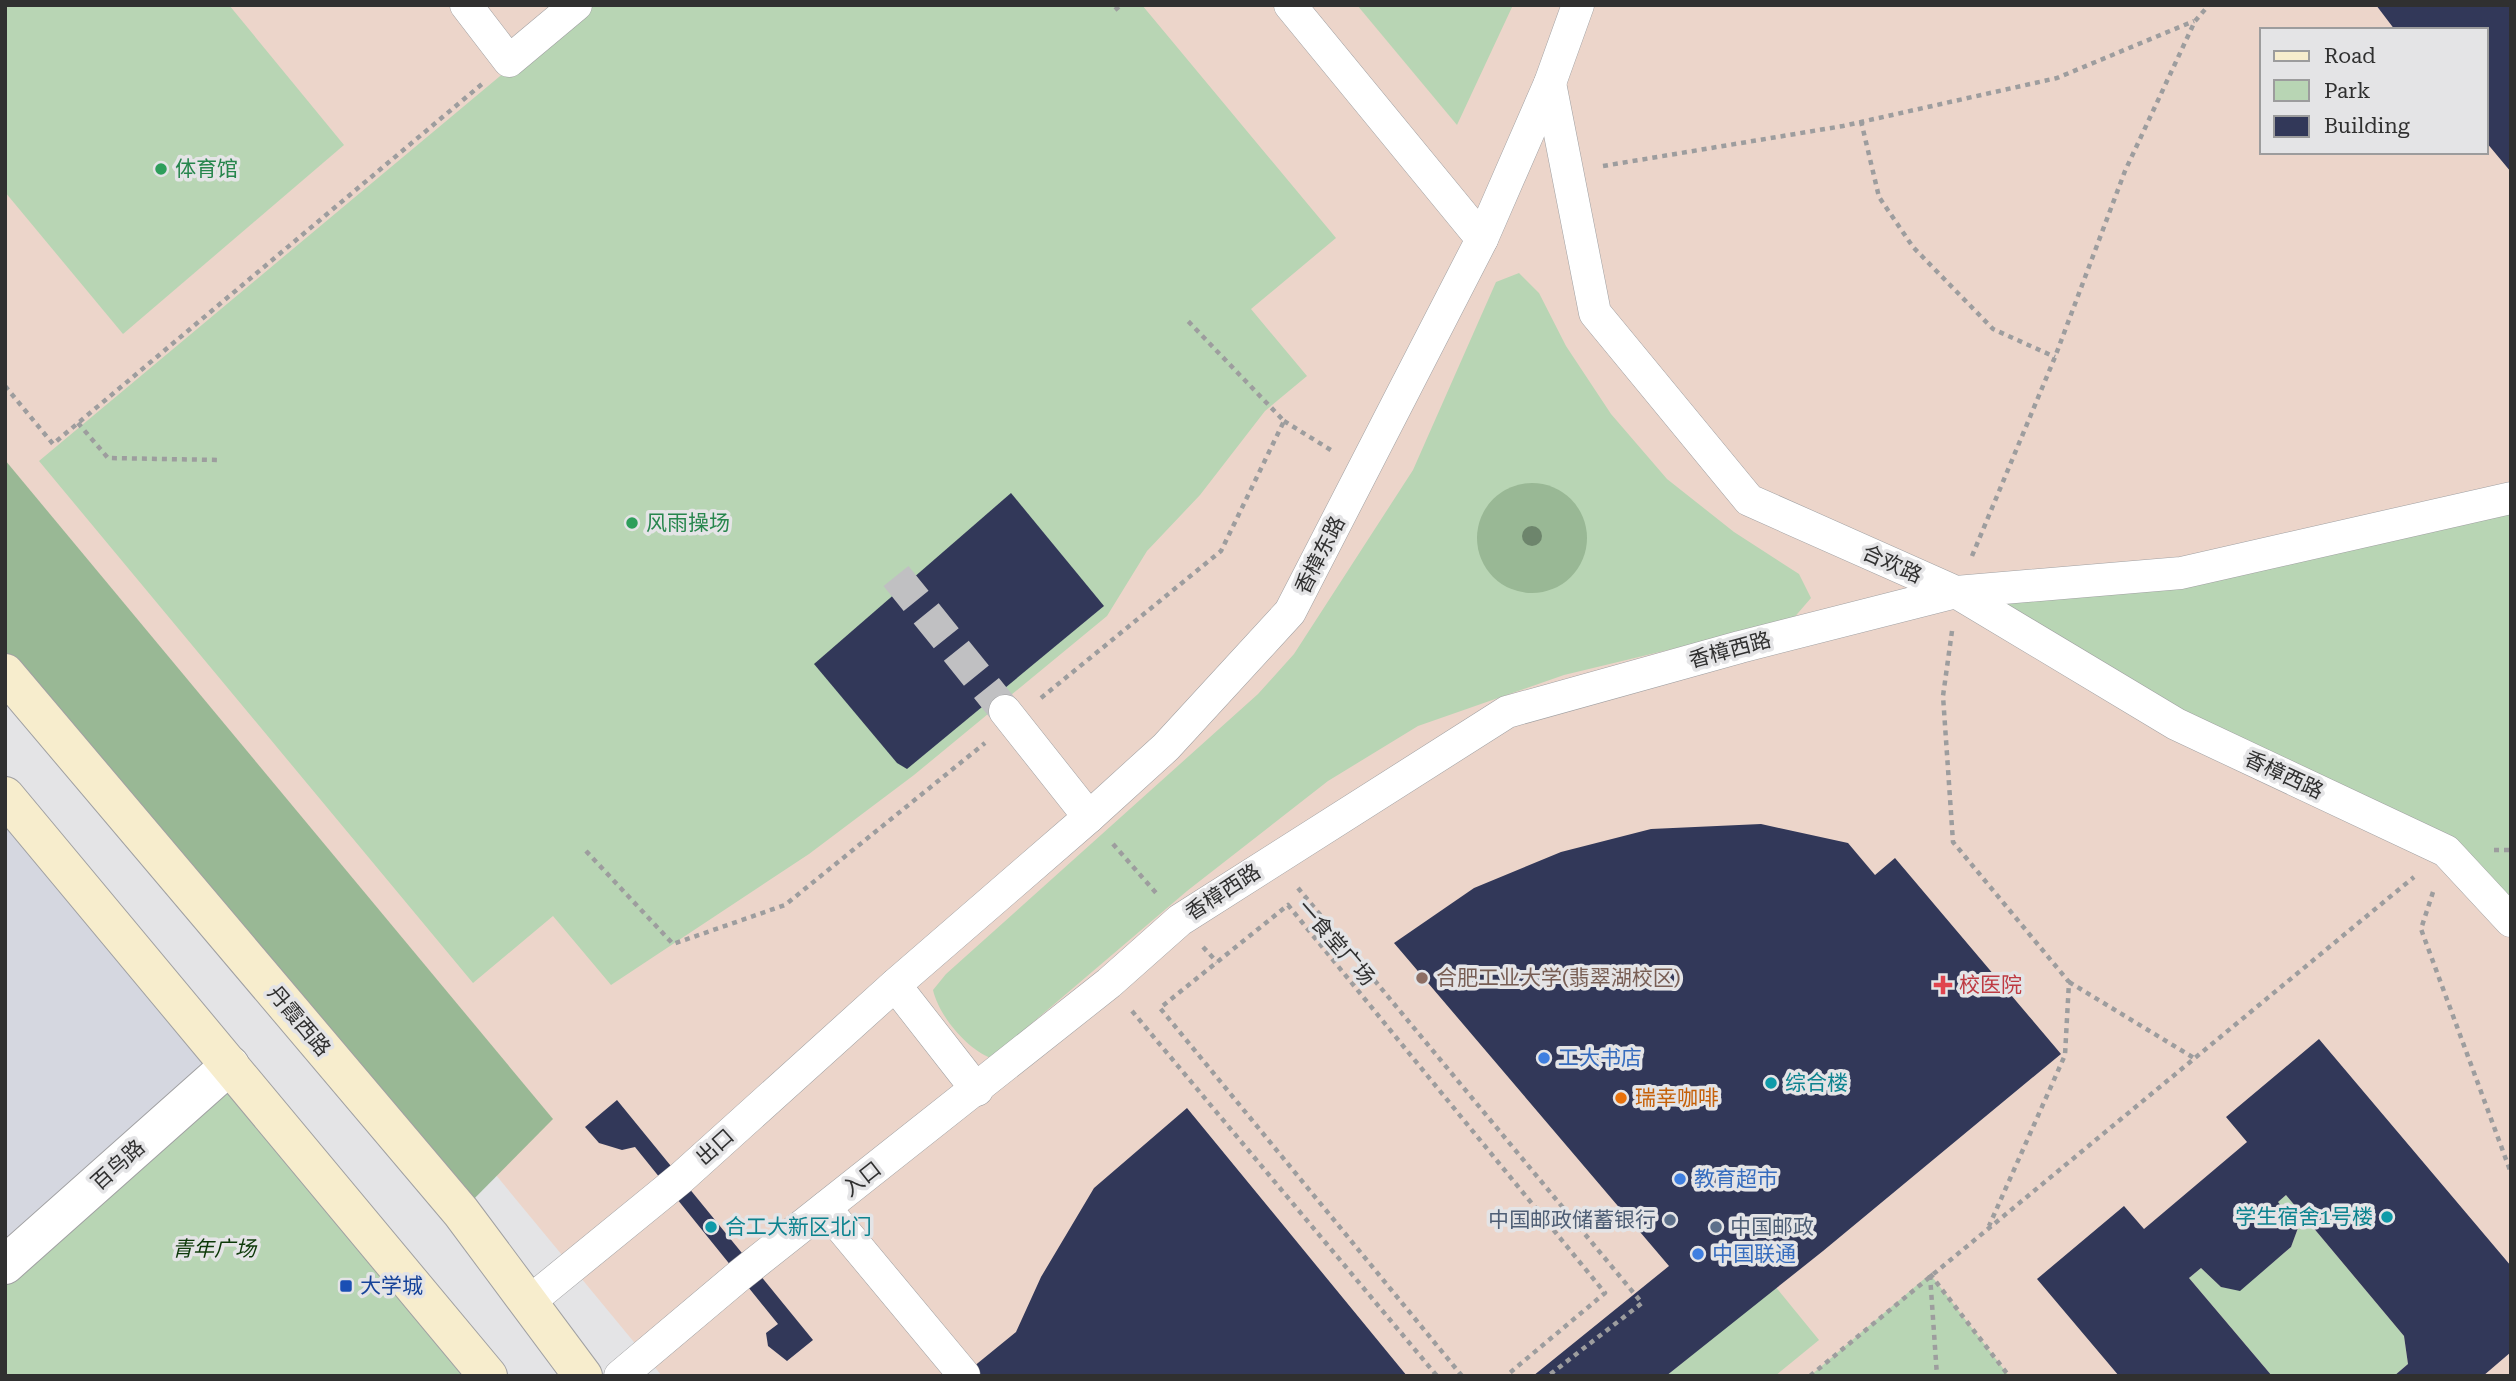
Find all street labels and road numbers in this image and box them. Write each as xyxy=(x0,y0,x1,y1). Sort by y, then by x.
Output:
street label: 香樟东路 xyxy=(1290,512,1350,598)
street label: 合欢路 xyxy=(1858,540,1926,588)
street label: 香樟西路 xyxy=(1686,628,1774,672)
street label: 香樟西路 xyxy=(2241,746,2327,804)
street label: 香樟西路 xyxy=(1181,859,1265,925)
street label: 一食堂广场 xyxy=(1293,896,1379,990)
street label: 丹霞西路 xyxy=(263,981,335,1061)
street label: 出口 xyxy=(691,1124,739,1170)
street label: 百鸟路 xyxy=(87,1135,149,1195)
street label: 入口 xyxy=(838,1157,886,1201)

